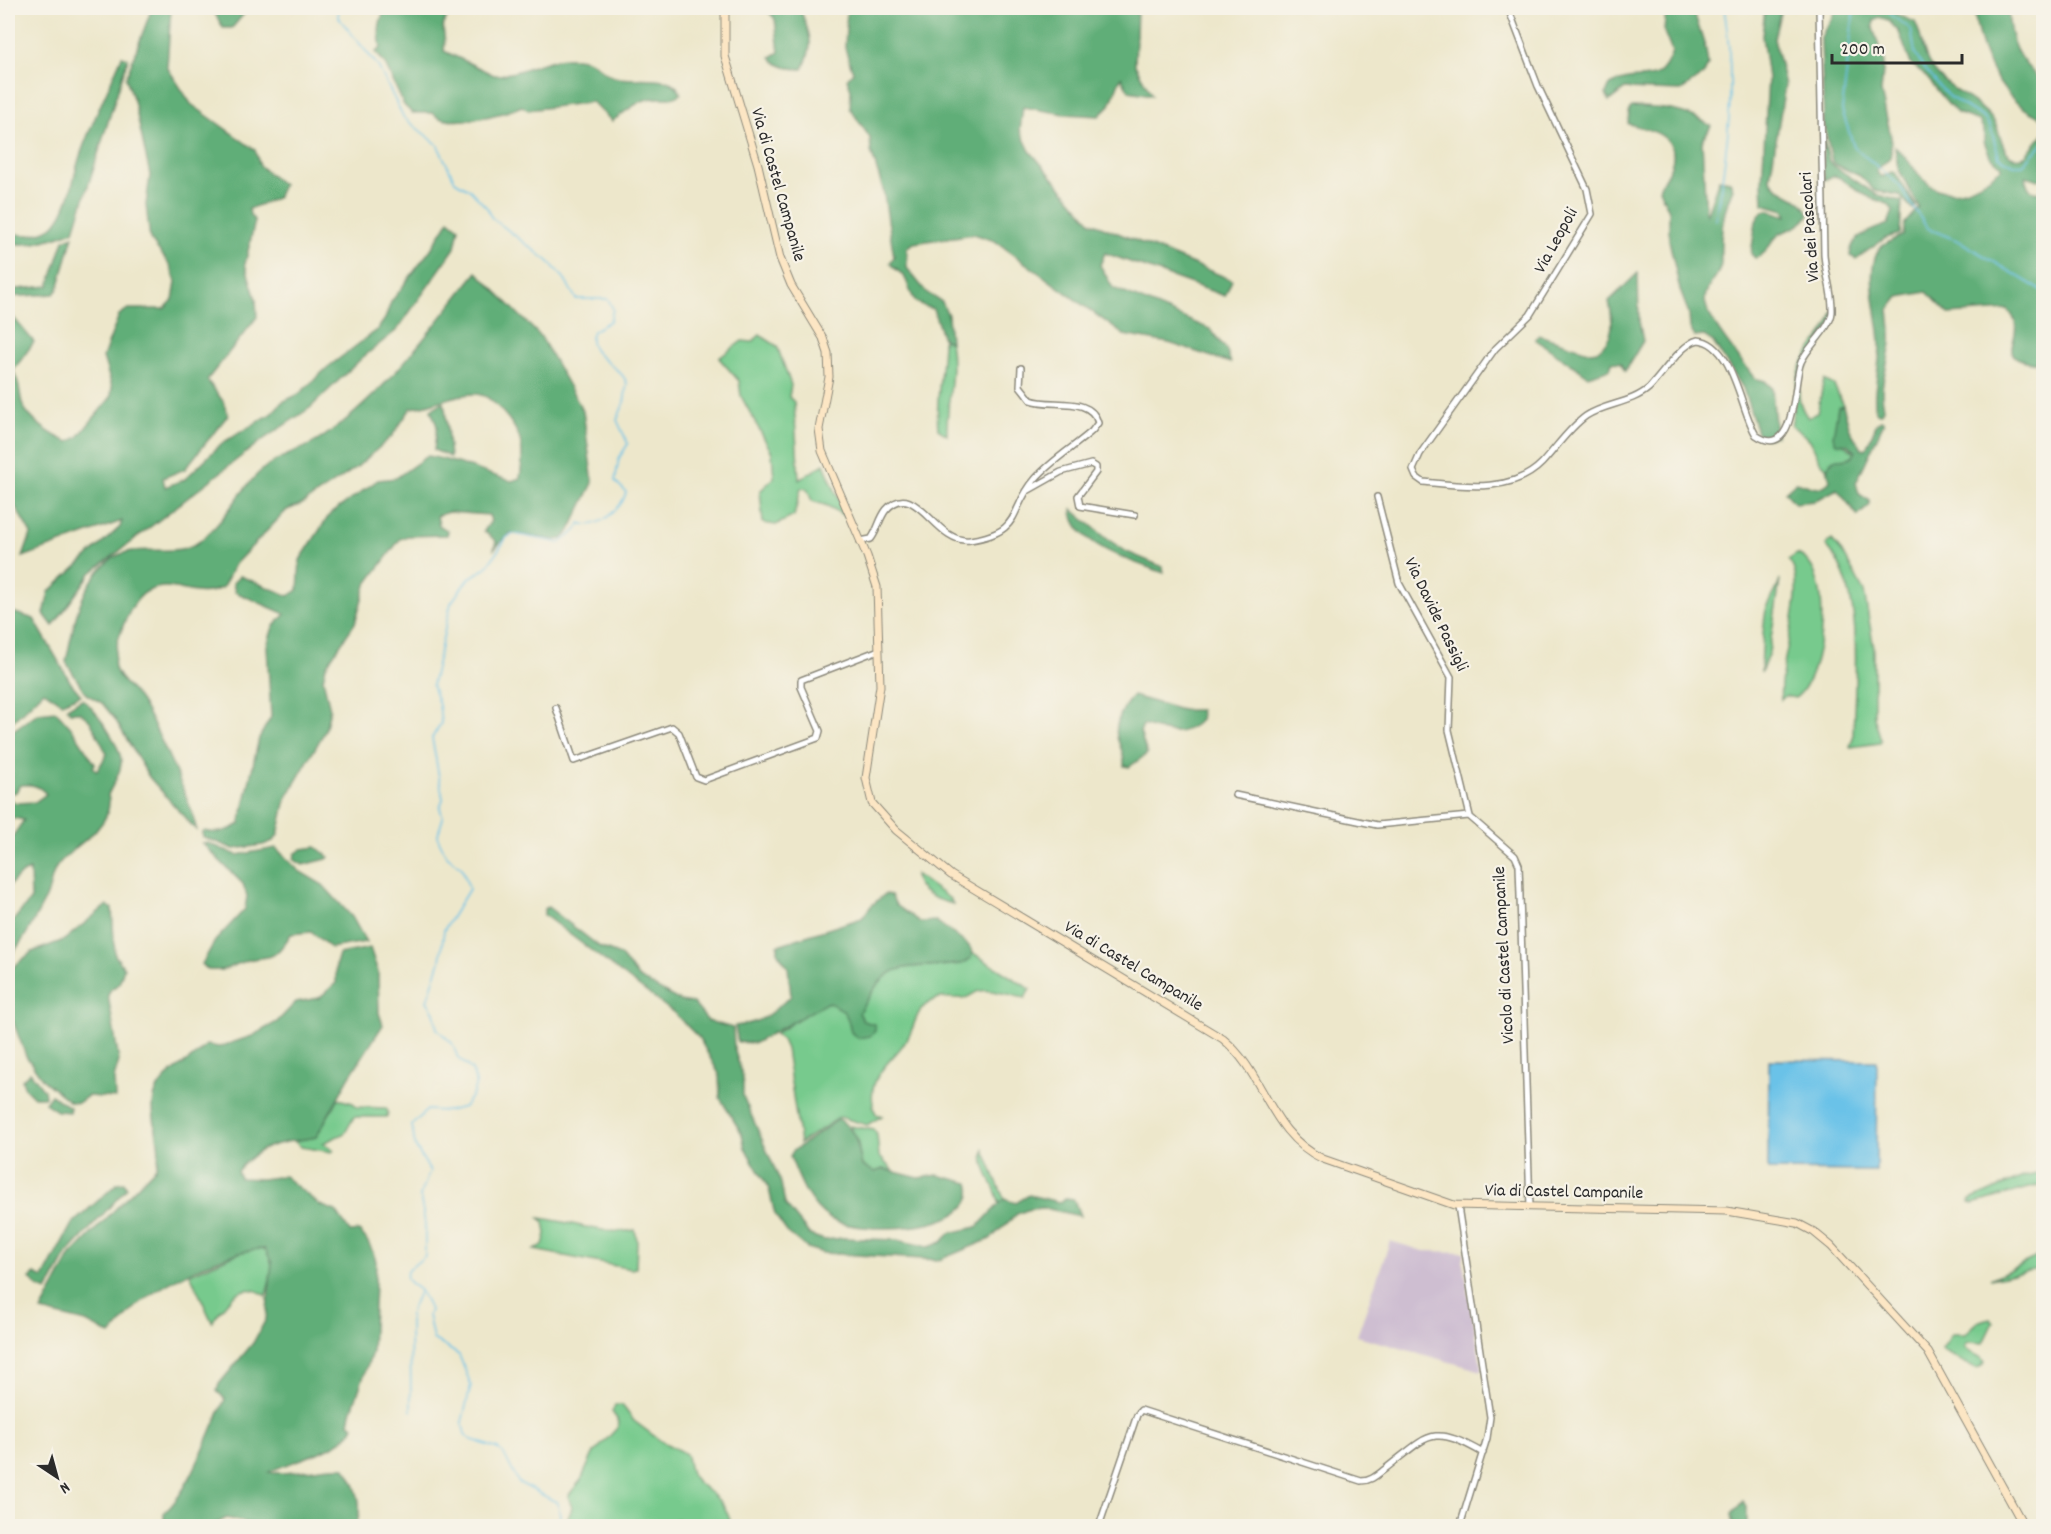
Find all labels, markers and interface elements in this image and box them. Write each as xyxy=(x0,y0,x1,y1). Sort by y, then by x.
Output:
scale bar xyxy=(1832,27,1962,65)
text: 200 m xyxy=(1841,38,1885,63)
street label: Via di Castel Campanile xyxy=(743,105,811,265)
street label: Via dei Pascolari xyxy=(1795,171,1827,283)
street label: Via Leopoli xyxy=(1529,204,1585,278)
street label: Via Davide Passigli xyxy=(1397,554,1473,676)
street label: Vicolo di Castel Campanile xyxy=(1488,866,1522,1044)
street label: Via di Castel Campanile xyxy=(1059,915,1207,1019)
street label: Via di Castel Campanile xyxy=(1485,1179,1644,1207)
north arrow xyxy=(27,1447,87,1507)
text: N xyxy=(54,1475,74,1499)

